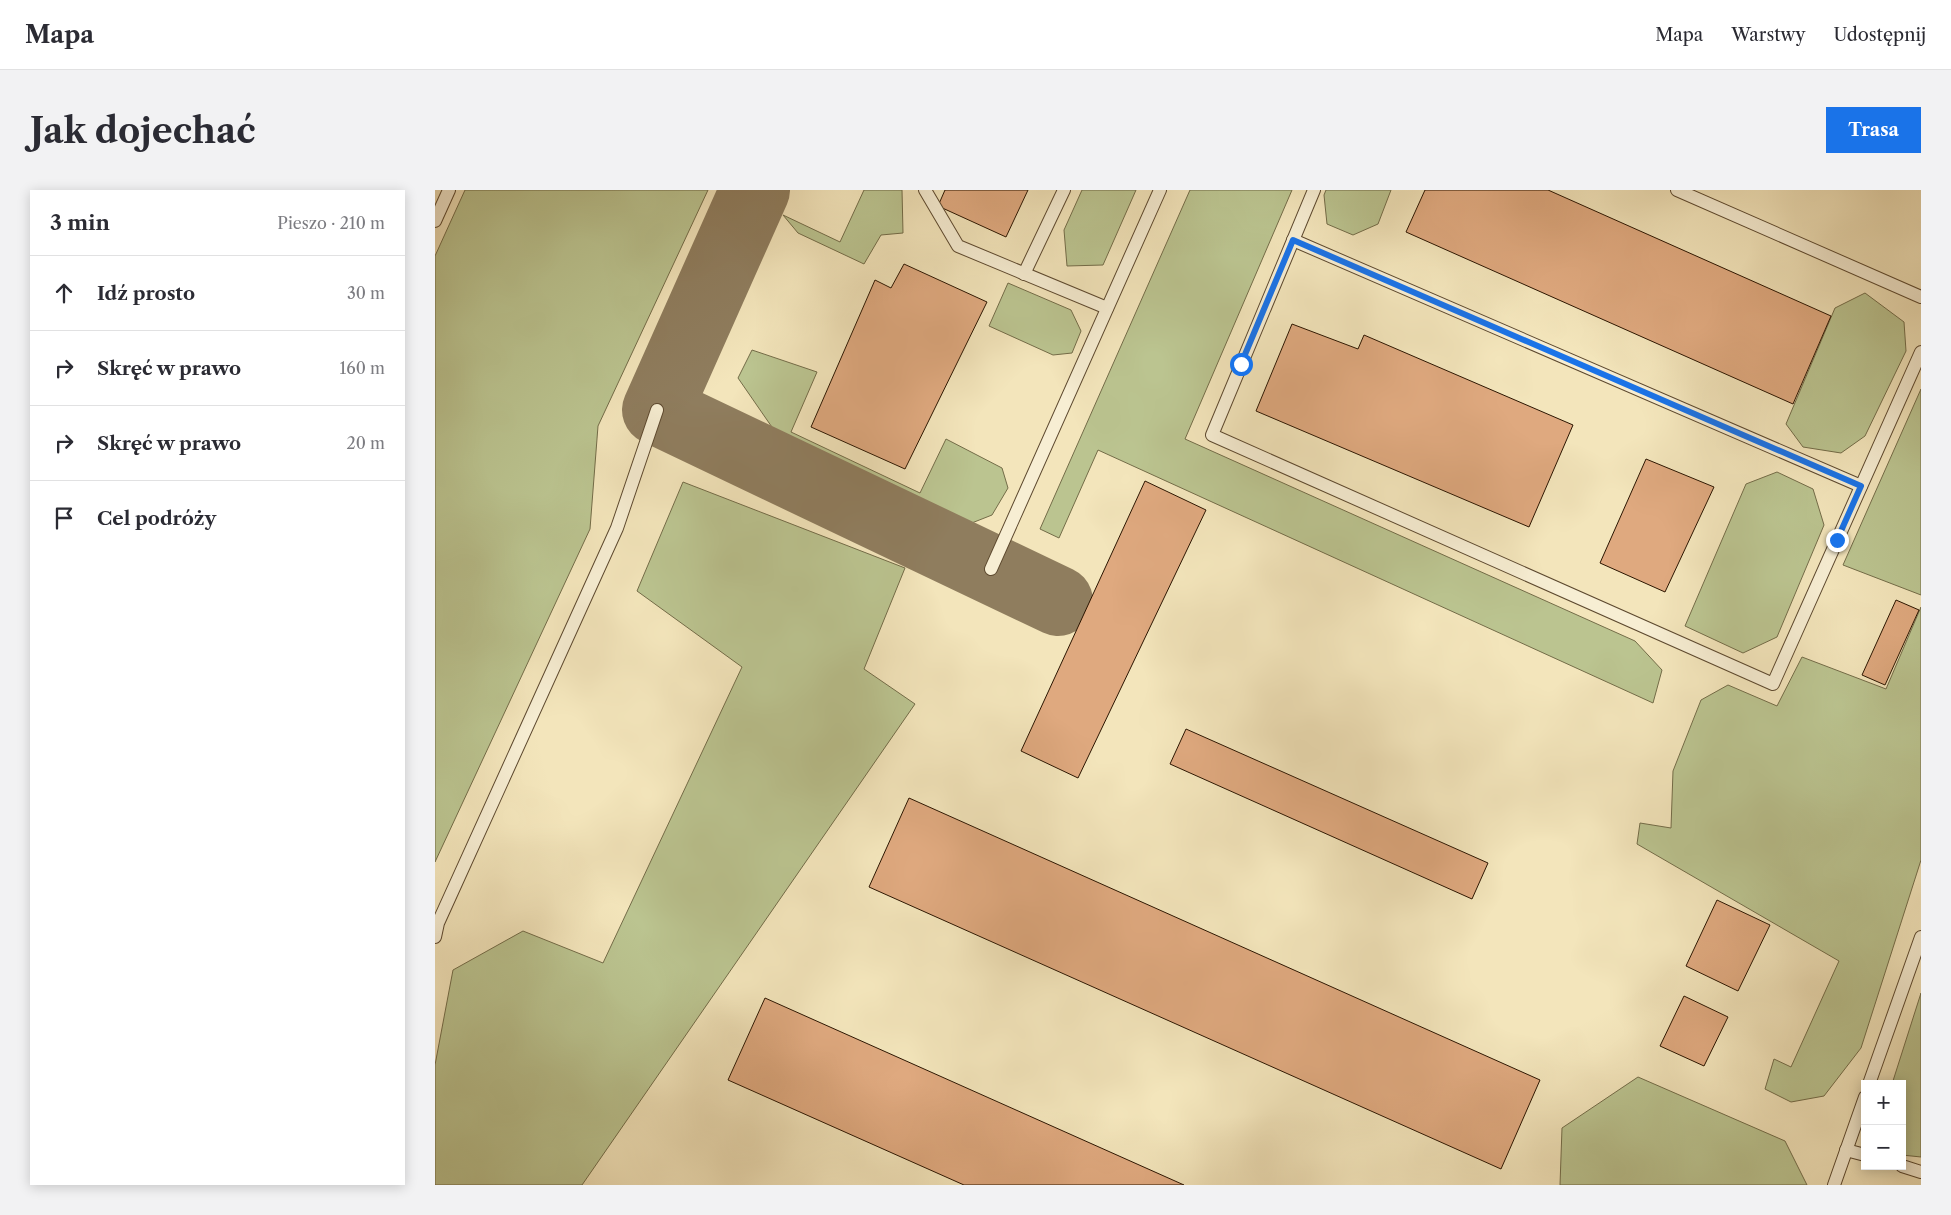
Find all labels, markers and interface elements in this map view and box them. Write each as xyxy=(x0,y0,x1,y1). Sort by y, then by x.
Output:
text: Mapa xyxy=(25,20,94,49)
text: Mapa xyxy=(1655,24,1703,46)
text: Warstwy xyxy=(1731,24,1805,46)
text: Udostępnij xyxy=(1833,24,1926,46)
button: Trasa xyxy=(1826,107,1921,153)
text: Jak dojechać xyxy=(30,109,256,152)
text: 3 min xyxy=(50,210,110,235)
text: Pieszo · 210 m xyxy=(277,213,385,233)
icon: ahead xyxy=(50,279,78,307)
text: Idź prosto xyxy=(97,282,195,305)
text: 30 m xyxy=(347,283,385,303)
route start xyxy=(1230,353,1253,376)
icon: right xyxy=(50,354,78,382)
text: Skręć w prawo xyxy=(97,357,241,380)
text: 160 m xyxy=(340,358,385,378)
icon: right xyxy=(50,429,78,457)
text: Skręć w prawo xyxy=(97,432,241,455)
text: 20 m xyxy=(346,433,385,453)
icon: arrive xyxy=(50,504,78,532)
text: Cel podróży xyxy=(97,507,216,530)
route end xyxy=(1826,529,1849,552)
map controls xyxy=(1861,1080,1906,1170)
button: + xyxy=(1861,1080,1906,1125)
button: − xyxy=(1861,1125,1906,1170)

